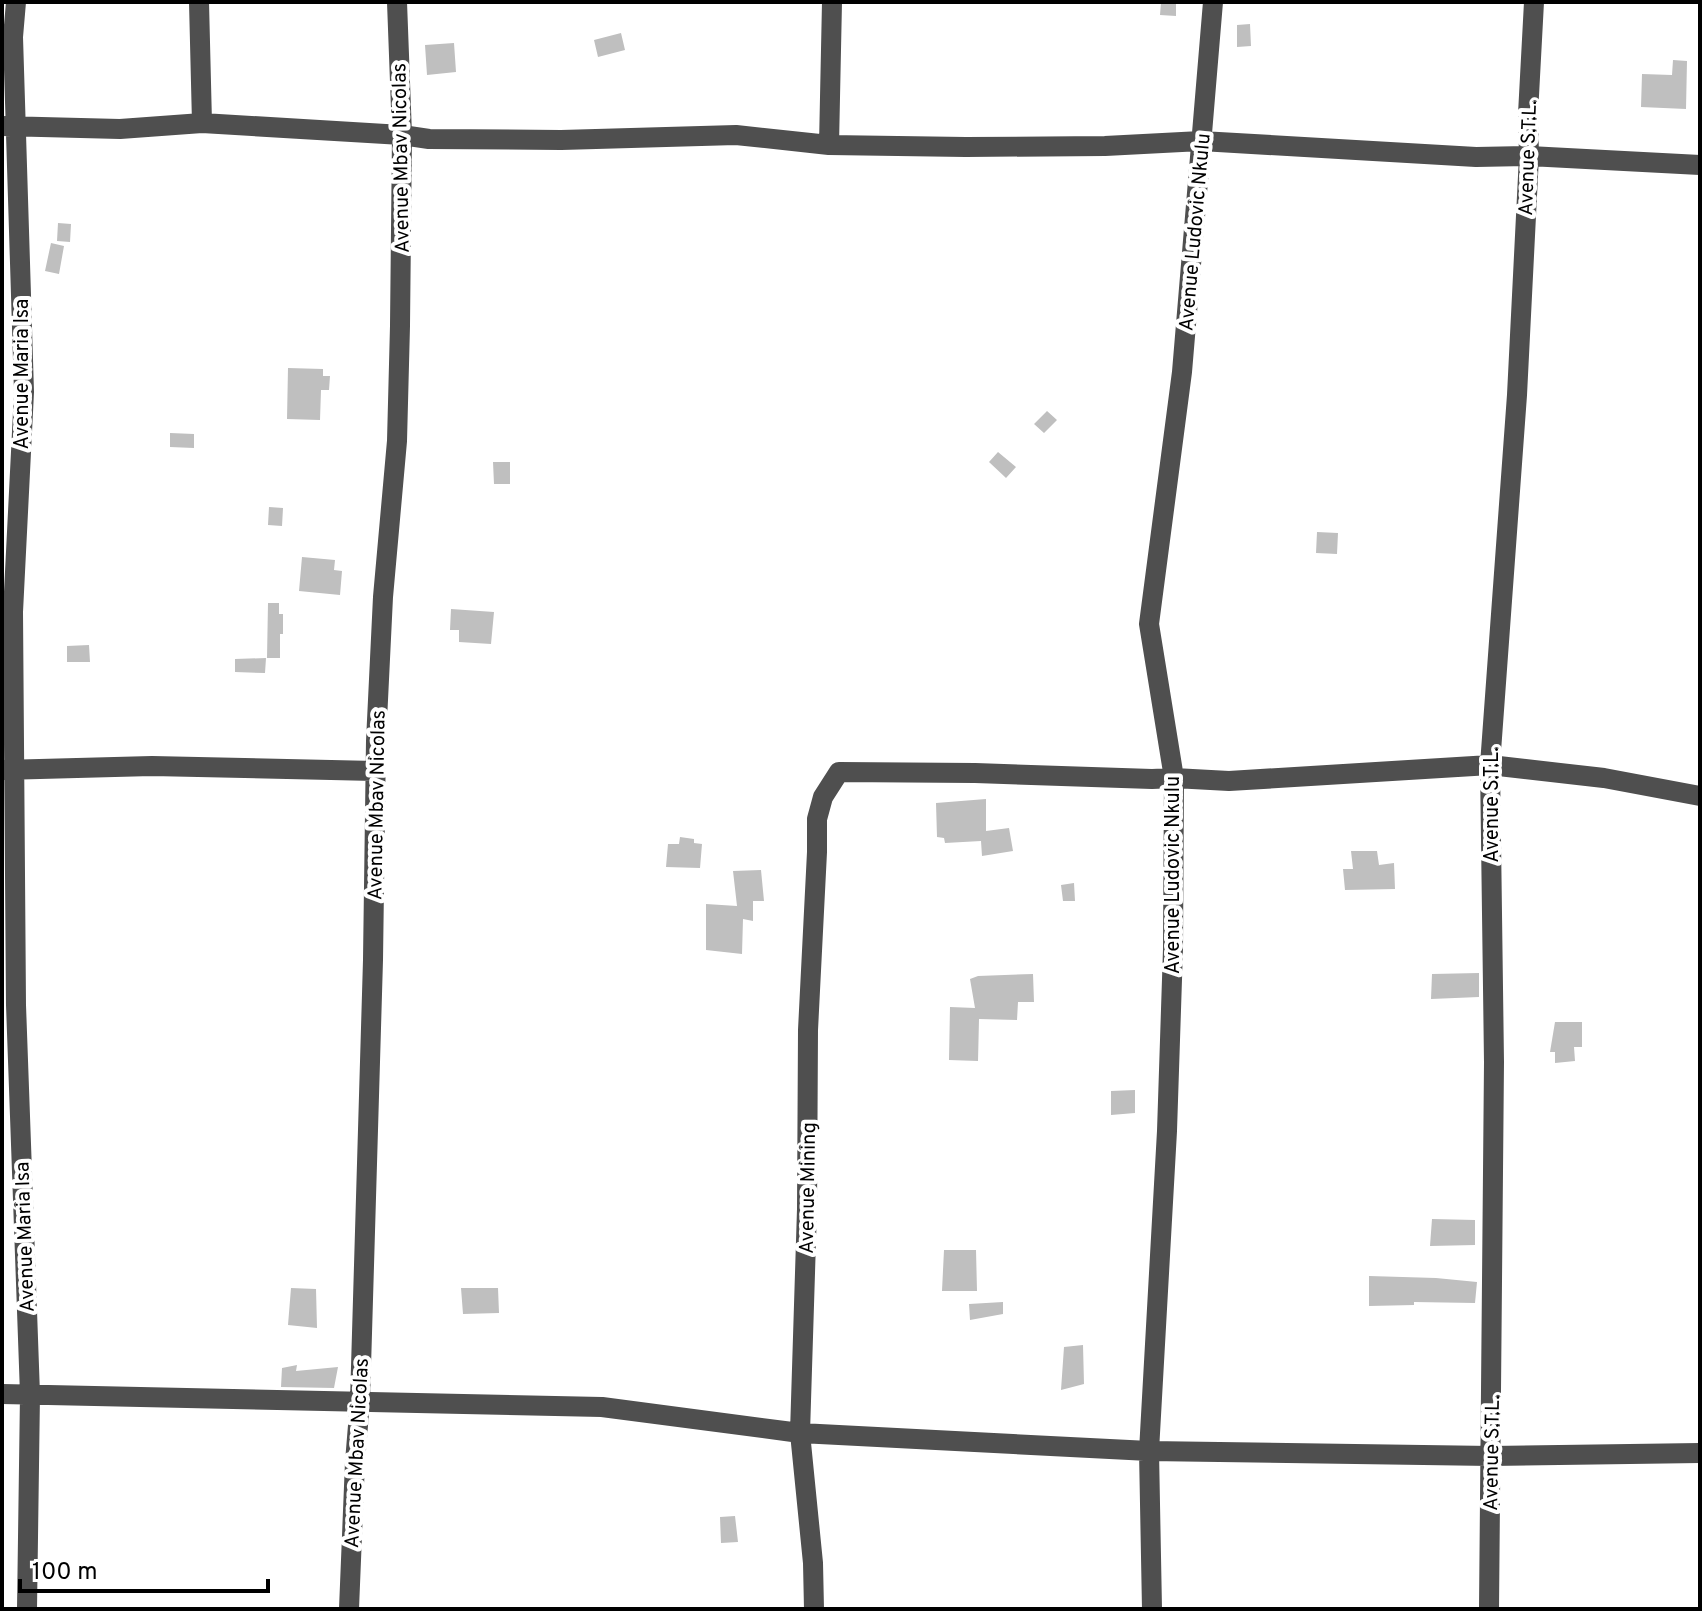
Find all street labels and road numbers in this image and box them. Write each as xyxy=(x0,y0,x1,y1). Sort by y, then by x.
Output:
street label: Avenue Mbav Nicolas xyxy=(387,63,417,253)
street label: Avenue S.T.L. xyxy=(1514,100,1544,216)
street label: Avenue Ludovic Nkulu xyxy=(1174,132,1218,332)
street label: Avenue Maria Isa xyxy=(10,299,36,449)
street label: Avenue Mbav Nicolas xyxy=(363,710,393,900)
street label: Avenue S.T.L. xyxy=(1480,747,1506,863)
street label: Avenue Ludovic Nkulu xyxy=(1161,776,1187,974)
street label: Avenue Mining xyxy=(795,1122,823,1254)
street label: Avenue Maria Isa xyxy=(10,1161,42,1313)
street label: Avenue Mbav Nicolas xyxy=(340,1357,376,1549)
street label: Avenue S.T.L. xyxy=(1479,1395,1507,1511)

